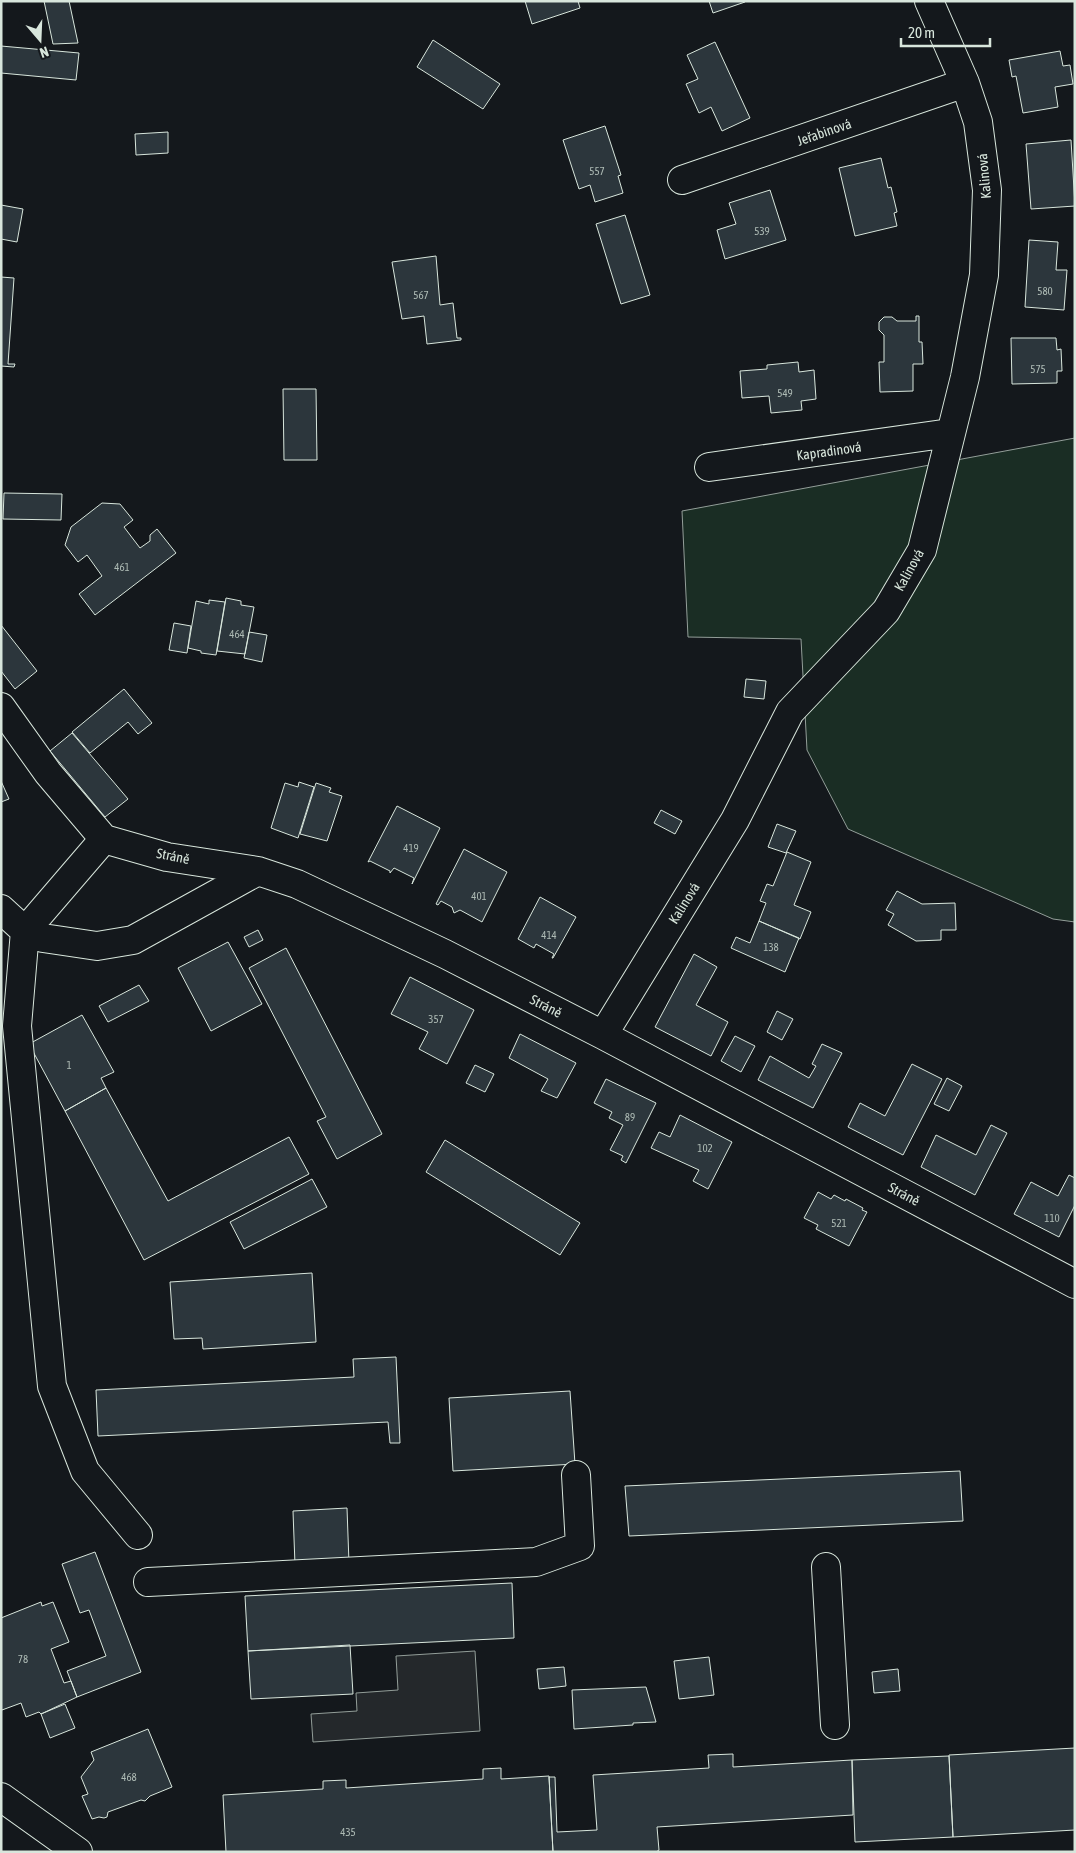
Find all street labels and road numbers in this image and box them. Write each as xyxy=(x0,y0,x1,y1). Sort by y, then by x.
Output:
street label: Jeřabinová xyxy=(795,115,853,149)
street label: Kalinová xyxy=(974,153,994,199)
street label: Kapradinová xyxy=(796,439,862,463)
street label: Kalinová xyxy=(891,546,927,594)
street label: Stráně xyxy=(155,845,191,867)
street label: Kalinová xyxy=(665,880,703,926)
street label: Stráně xyxy=(527,991,565,1021)
street label: Stráně xyxy=(885,1179,923,1209)

